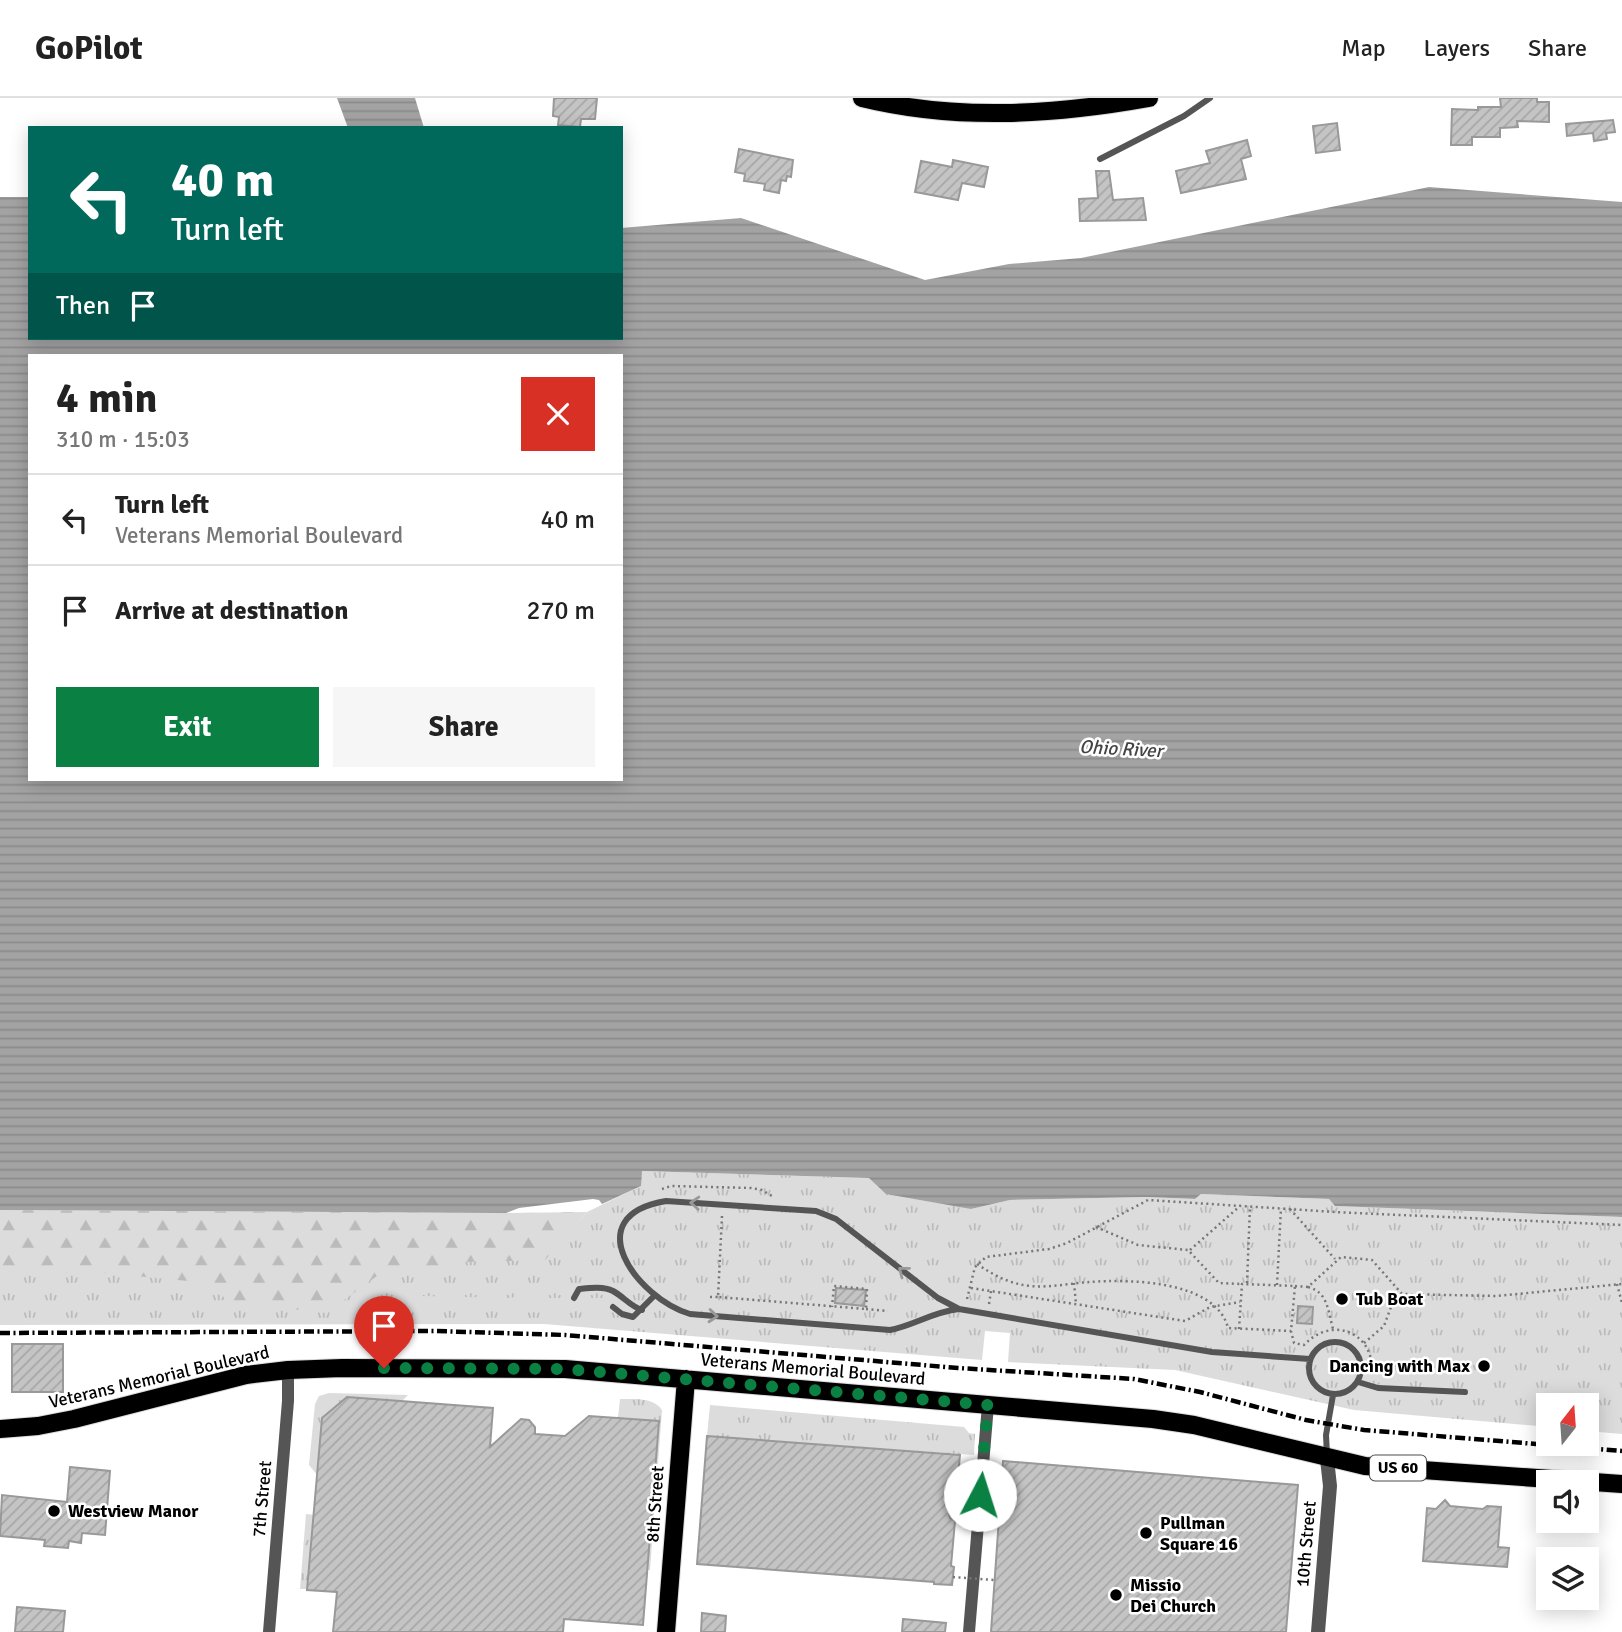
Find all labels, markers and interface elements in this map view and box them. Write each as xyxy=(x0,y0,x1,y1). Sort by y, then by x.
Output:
text: GoPilot xyxy=(35,28,143,69)
text: Map xyxy=(1341,33,1386,63)
text: Layers xyxy=(1424,33,1490,63)
text: Share xyxy=(1528,33,1587,63)
text: 40 m xyxy=(171,150,274,210)
icon: left xyxy=(56,154,147,245)
text: Turn left xyxy=(171,210,284,249)
icon: arrive xyxy=(124,287,162,325)
text: Then xyxy=(56,290,110,322)
text: 4 min xyxy=(56,373,157,424)
button: close xyxy=(521,377,595,451)
text: 310 m · 15:03 xyxy=(56,425,190,454)
text: Turn left xyxy=(115,489,209,521)
icon: left xyxy=(56,501,94,539)
text: 40 m xyxy=(540,504,595,536)
text: Veterans Memorial Boulevard xyxy=(115,521,403,550)
icon: arrive xyxy=(56,592,94,630)
text: Arrive at destination xyxy=(115,595,348,627)
text: 270 m xyxy=(526,595,595,627)
button: Exit xyxy=(56,687,319,767)
button: Share xyxy=(333,687,595,767)
water label: Ohio River xyxy=(1079,735,1166,763)
one-way arrow xyxy=(690,1195,701,1210)
one-way arrow xyxy=(898,1267,911,1280)
place label: Tub Boat xyxy=(1356,1288,1424,1310)
marker: Tub Boat xyxy=(1334,1291,1350,1307)
pin xyxy=(354,1296,414,1368)
icon: arrive xyxy=(365,1307,403,1345)
one-way arrow xyxy=(707,1308,718,1323)
street label: Veterans Memorial Boulevard xyxy=(47,1341,271,1413)
street label: Veterans Memorial Boulevard xyxy=(700,1348,926,1390)
place label: Dancing with Max xyxy=(1329,1355,1470,1377)
marker: Dancing with Max xyxy=(1476,1358,1492,1374)
north arrow xyxy=(1536,1393,1600,1456)
map controls xyxy=(1536,1393,1599,1610)
road number: US 60 xyxy=(1370,1456,1426,1480)
position arrow xyxy=(943,1458,1017,1532)
street label: 7th Street xyxy=(248,1460,276,1538)
street label: 8th Street xyxy=(641,1465,669,1543)
button: sound xyxy=(1536,1470,1599,1533)
place label: Westview Manor xyxy=(68,1500,199,1522)
street label: 10th Street xyxy=(1291,1500,1321,1588)
marker: Westview Manor xyxy=(46,1503,62,1519)
place label: Pullman Square 16 xyxy=(1160,1512,1238,1555)
marker: Pullman Square 16 xyxy=(1138,1525,1154,1541)
button: layers xyxy=(1536,1547,1599,1610)
place label: Missio Dei Church xyxy=(1130,1574,1216,1617)
marker: Missio Dei Church xyxy=(1108,1587,1124,1603)

